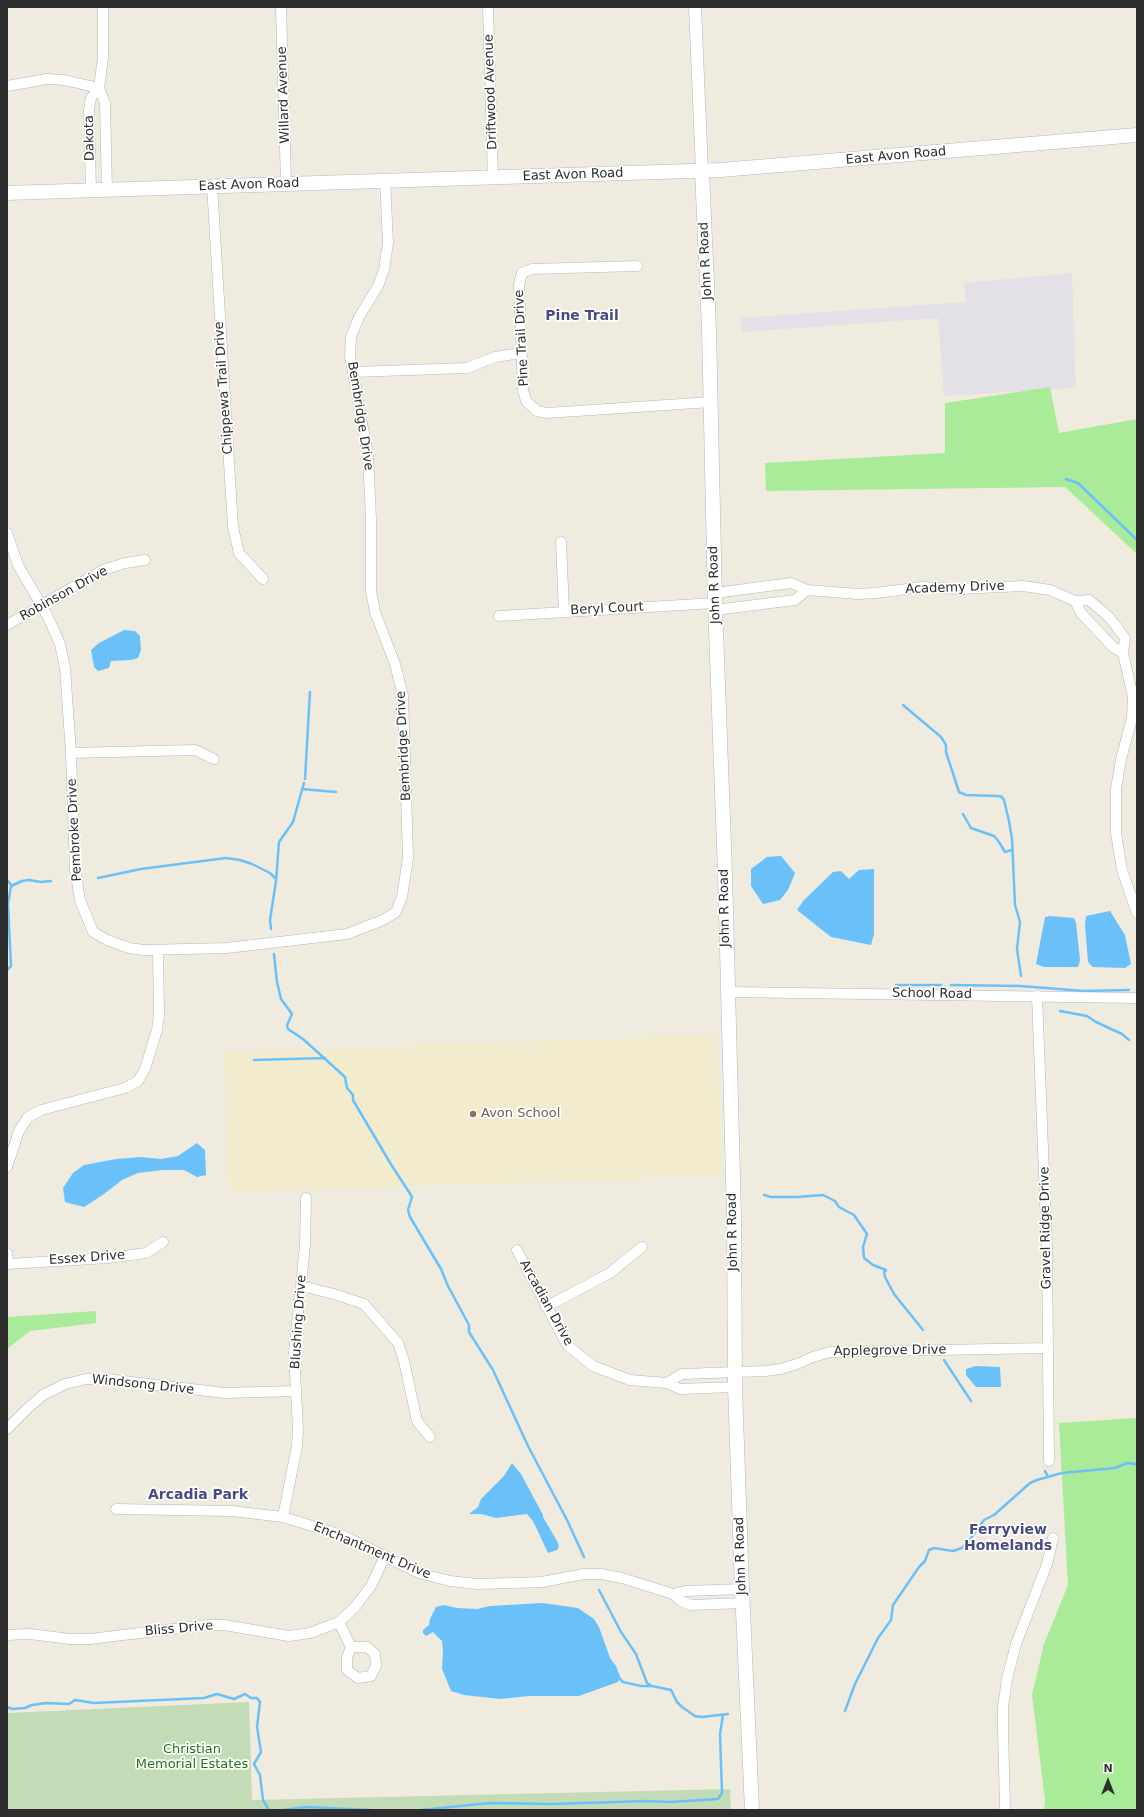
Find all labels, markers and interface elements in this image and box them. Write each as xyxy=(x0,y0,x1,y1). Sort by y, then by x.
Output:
street label: Driftwood Avenue xyxy=(481,34,501,150)
street label: Willard Avenue xyxy=(275,46,293,144)
street label: Dakota xyxy=(82,115,98,161)
street label: East Avon Road xyxy=(845,144,947,168)
street label: East Avon Road xyxy=(522,165,624,185)
street label: East Avon Road xyxy=(198,175,300,195)
street label: John R Road xyxy=(696,222,716,300)
street label: Pine Trail Drive xyxy=(512,289,532,387)
district label: Pine Trail xyxy=(545,308,619,324)
street label: Chippewa Trail Drive xyxy=(212,321,236,455)
street label: Bembridge Drive xyxy=(344,360,376,472)
street label: John R Road xyxy=(706,546,724,624)
street label: Robinson Drive xyxy=(17,563,111,625)
street label: Academy Drive xyxy=(905,578,1005,598)
street label: Beryl Court xyxy=(570,599,644,619)
street label: Bembridge Drive xyxy=(393,691,415,801)
street label: Pembroke Drive xyxy=(65,778,85,882)
street label: John R Road xyxy=(717,869,733,947)
street label: School Road xyxy=(892,986,972,1002)
place label: Avon School xyxy=(481,1106,560,1122)
marker: Avon School xyxy=(468,1109,478,1119)
street label: Gravel Ridge Drive xyxy=(1037,1166,1055,1290)
street label: John R Road xyxy=(725,1193,741,1271)
street label: Essex Drive xyxy=(49,1248,125,1268)
street label: Arcadian Drive xyxy=(516,1257,576,1349)
street label: Blushing Drive xyxy=(288,1274,310,1370)
street label: Applegrove Drive xyxy=(833,1342,947,1360)
street label: Windsong Drive xyxy=(91,1372,195,1398)
district label: Arcadia Park xyxy=(148,1487,248,1503)
street label: John R Road xyxy=(732,1517,750,1595)
street label: Enchantment Drive xyxy=(311,1519,433,1583)
district label: Ferryview Homelands xyxy=(964,1522,1052,1554)
street label: Bliss Drive xyxy=(144,1618,214,1640)
park label: Christian Memorial Estates xyxy=(136,1742,248,1773)
north arrow xyxy=(1088,1761,1128,1801)
text: N xyxy=(1103,1762,1113,1775)

